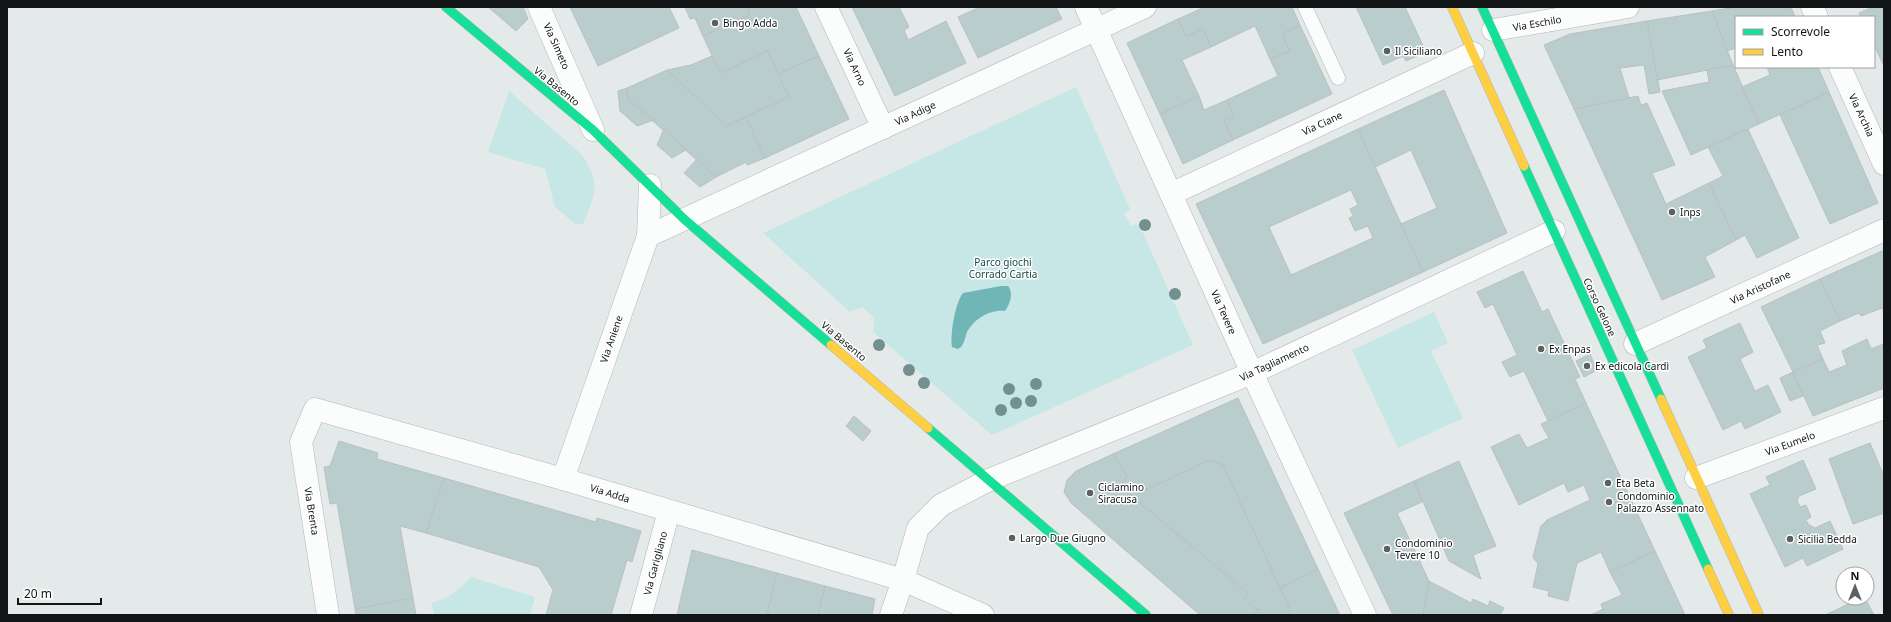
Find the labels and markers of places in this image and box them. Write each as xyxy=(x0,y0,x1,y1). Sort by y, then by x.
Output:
place label: Bingo Adda xyxy=(723,16,777,30)
marker: Bingo Adda xyxy=(710,18,720,28)
place label: Il Siciliano xyxy=(1395,44,1442,58)
marker: Il Siciliano xyxy=(1382,46,1392,56)
place label: Inps xyxy=(1680,205,1701,219)
marker: Inps xyxy=(1667,207,1677,217)
place label: Ex Enpas xyxy=(1549,342,1591,356)
marker: Ex Enpas xyxy=(1536,344,1546,354)
place label: Ex edicola Cardì xyxy=(1595,359,1669,373)
marker: Ex edicola Cardì xyxy=(1582,361,1592,371)
place label: Eta Beta xyxy=(1616,476,1655,490)
marker: Eta Beta xyxy=(1603,478,1613,488)
place label: Ciclamino Siracusa xyxy=(1098,480,1144,506)
marker: Ciclamino Siracusa xyxy=(1085,488,1095,498)
place label: Condominio Palazzo Assennato xyxy=(1617,489,1704,515)
marker: Condominio Palazzo Assennato xyxy=(1604,497,1614,507)
place label: Largo Due Giugno xyxy=(1020,531,1106,545)
place label: Sicilia Bedda xyxy=(1798,532,1857,546)
marker: Largo Due Giugno xyxy=(1007,533,1017,543)
marker: Sicilia Bedda xyxy=(1785,534,1795,544)
place label: Condominio Tevere 10 xyxy=(1395,536,1453,562)
marker: Condominio Tevere 10 xyxy=(1382,544,1392,554)

